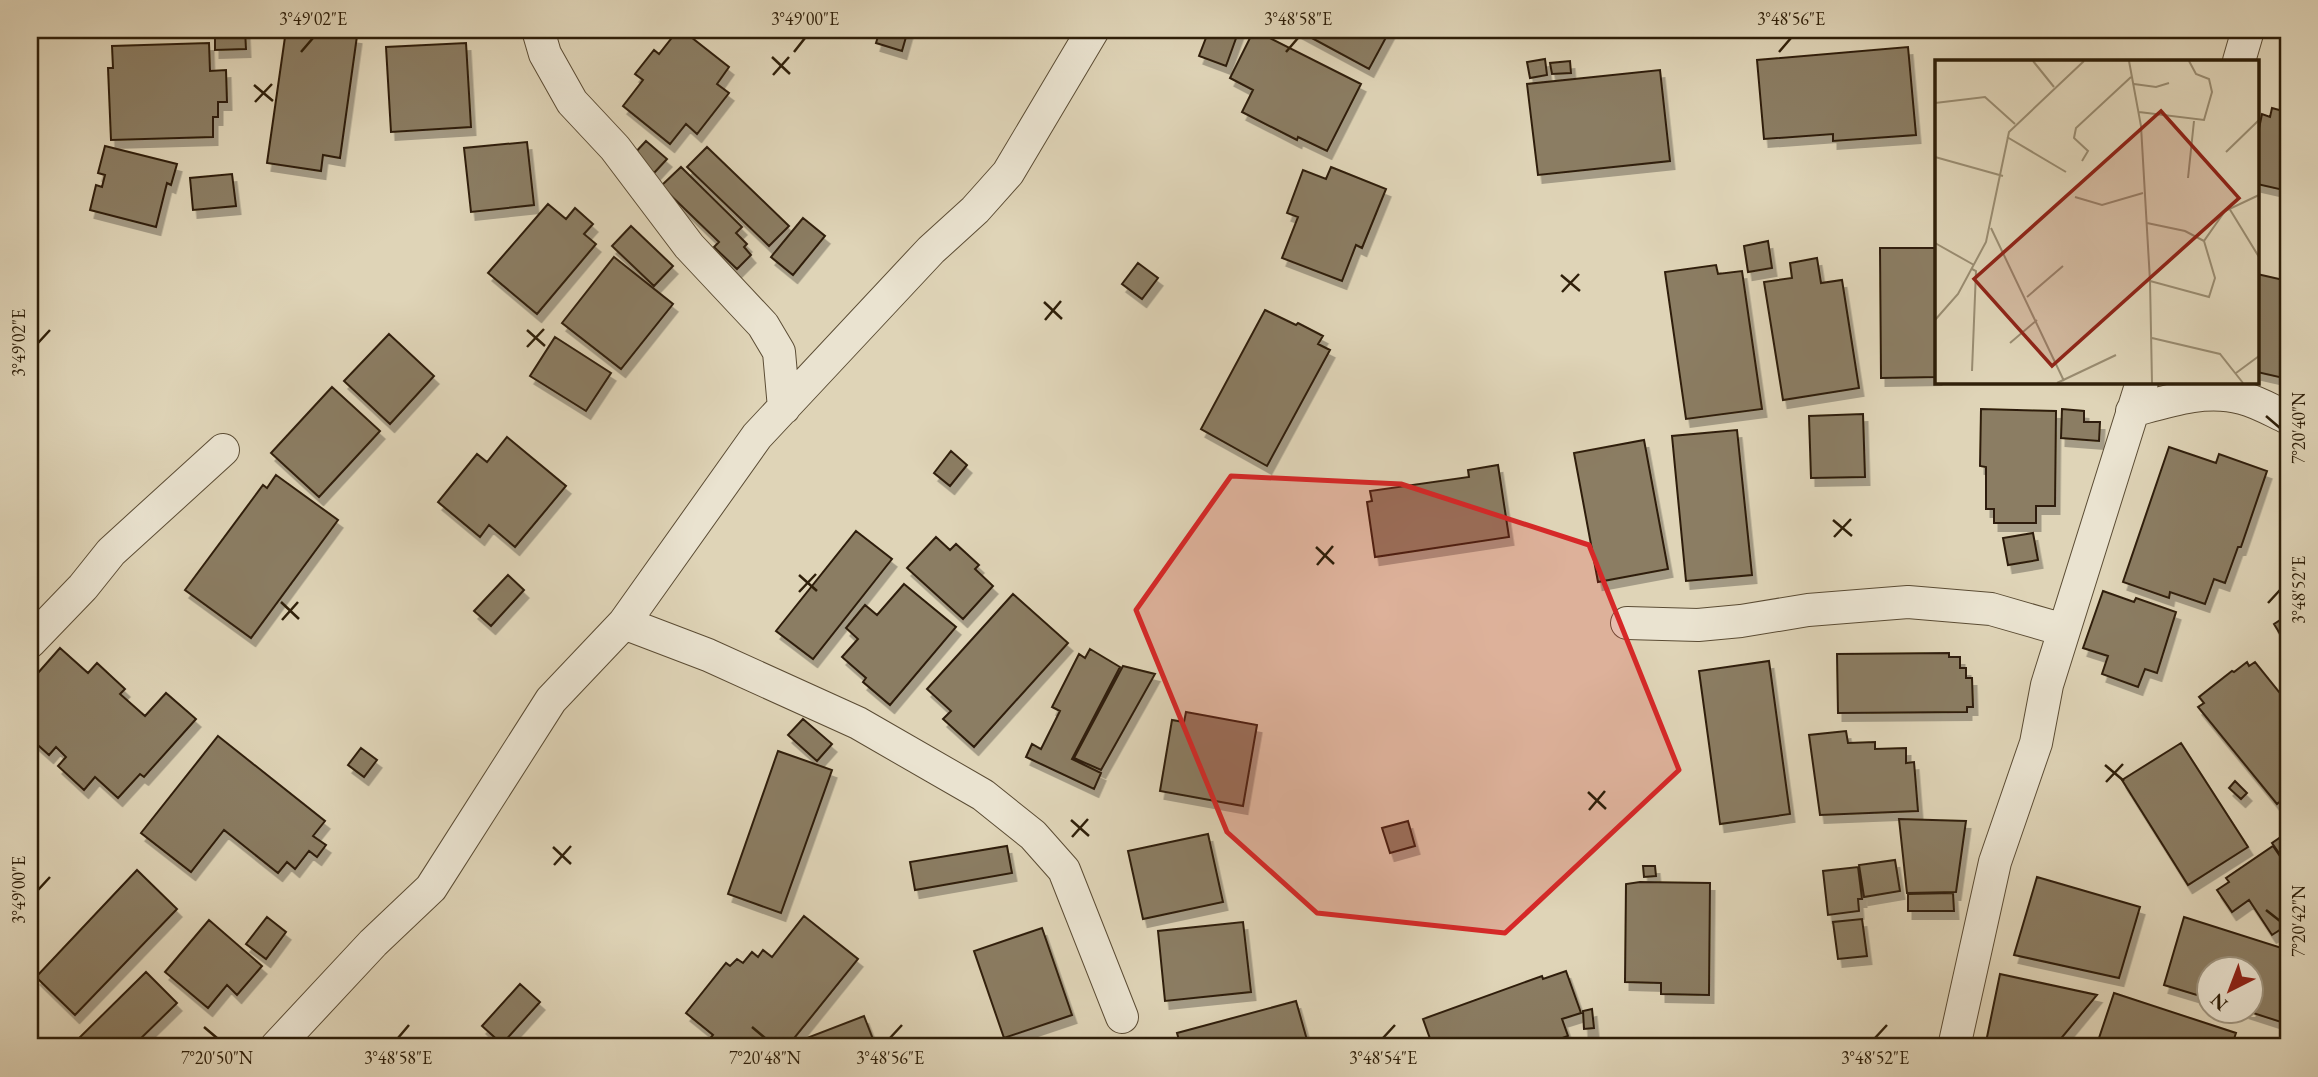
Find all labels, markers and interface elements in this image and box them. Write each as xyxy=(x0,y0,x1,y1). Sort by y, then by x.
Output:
text: 3°49'02"E xyxy=(279,7,347,30)
text: 3°49'00"E xyxy=(771,7,839,30)
text: 3°48'58"E xyxy=(1264,7,1332,30)
text: 3°48'56"E xyxy=(1757,7,1825,30)
inset map xyxy=(1935,60,2258,383)
text: 3°49'02"E xyxy=(7,309,30,377)
text: 7°20'40"N xyxy=(2287,391,2310,464)
text: 3°48'52"E xyxy=(2287,556,2310,624)
text: 3°49'00"E xyxy=(7,856,30,924)
text: 7°20'42"N xyxy=(2287,884,2310,957)
north arrow xyxy=(2196,954,2266,1024)
text: N xyxy=(2204,987,2233,1017)
text: 7°20'50"N xyxy=(181,1046,254,1069)
text: 3°48'58"E xyxy=(364,1046,432,1069)
text: 7°20'48"N xyxy=(729,1046,802,1069)
text: 3°48'56"E xyxy=(856,1046,924,1069)
text: 3°48'54"E xyxy=(1349,1046,1417,1069)
text: 3°48'52"E xyxy=(1841,1046,1909,1069)

